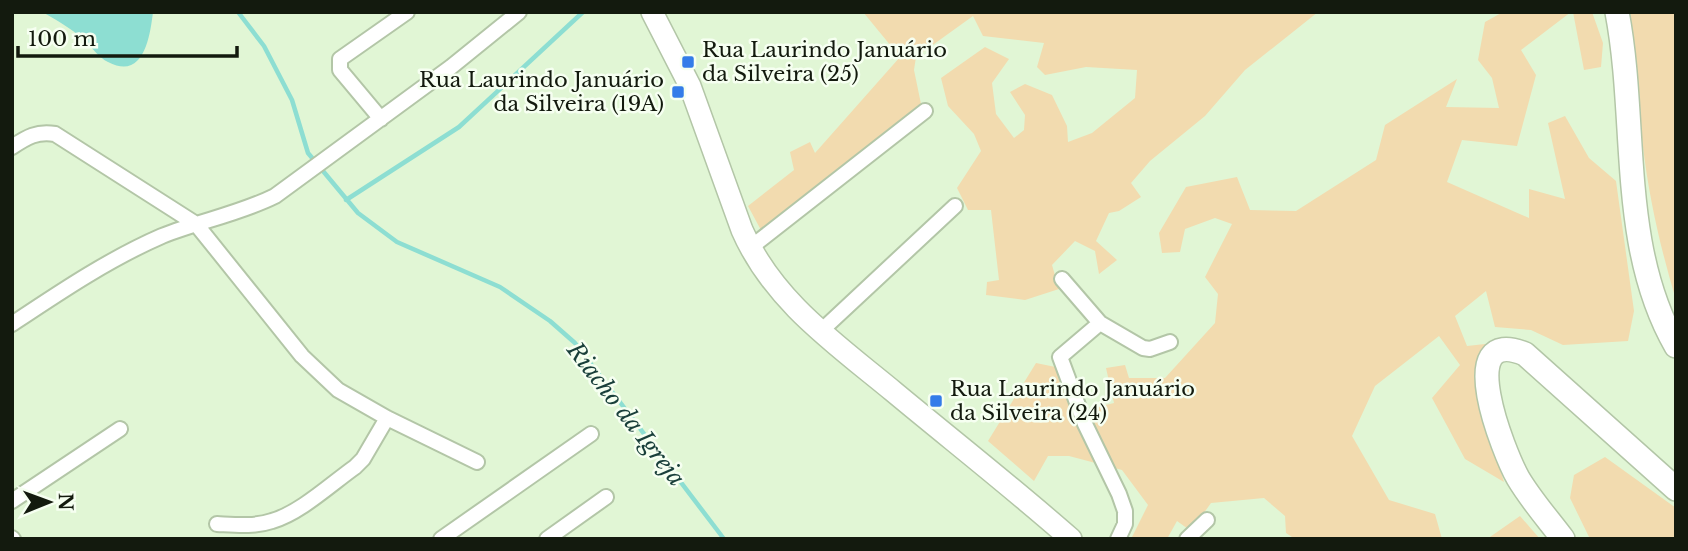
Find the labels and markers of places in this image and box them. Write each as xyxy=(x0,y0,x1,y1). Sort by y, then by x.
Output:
place label: Rua Laurindo Januário da Silveira (25) xyxy=(702,37,947,87)
marker: Rua Laurindo Januário da Silveira (25) xyxy=(680,54,696,70)
place label: Rua Laurindo Januário da Silveira (19A) xyxy=(419,67,664,117)
marker: Rua Laurindo Januário da Silveira (19A) xyxy=(670,84,686,100)
place label: Rua Laurindo Januário da Silveira (24) xyxy=(950,376,1195,426)
marker: Rua Laurindo Januário da Silveira (24) xyxy=(928,393,944,409)

